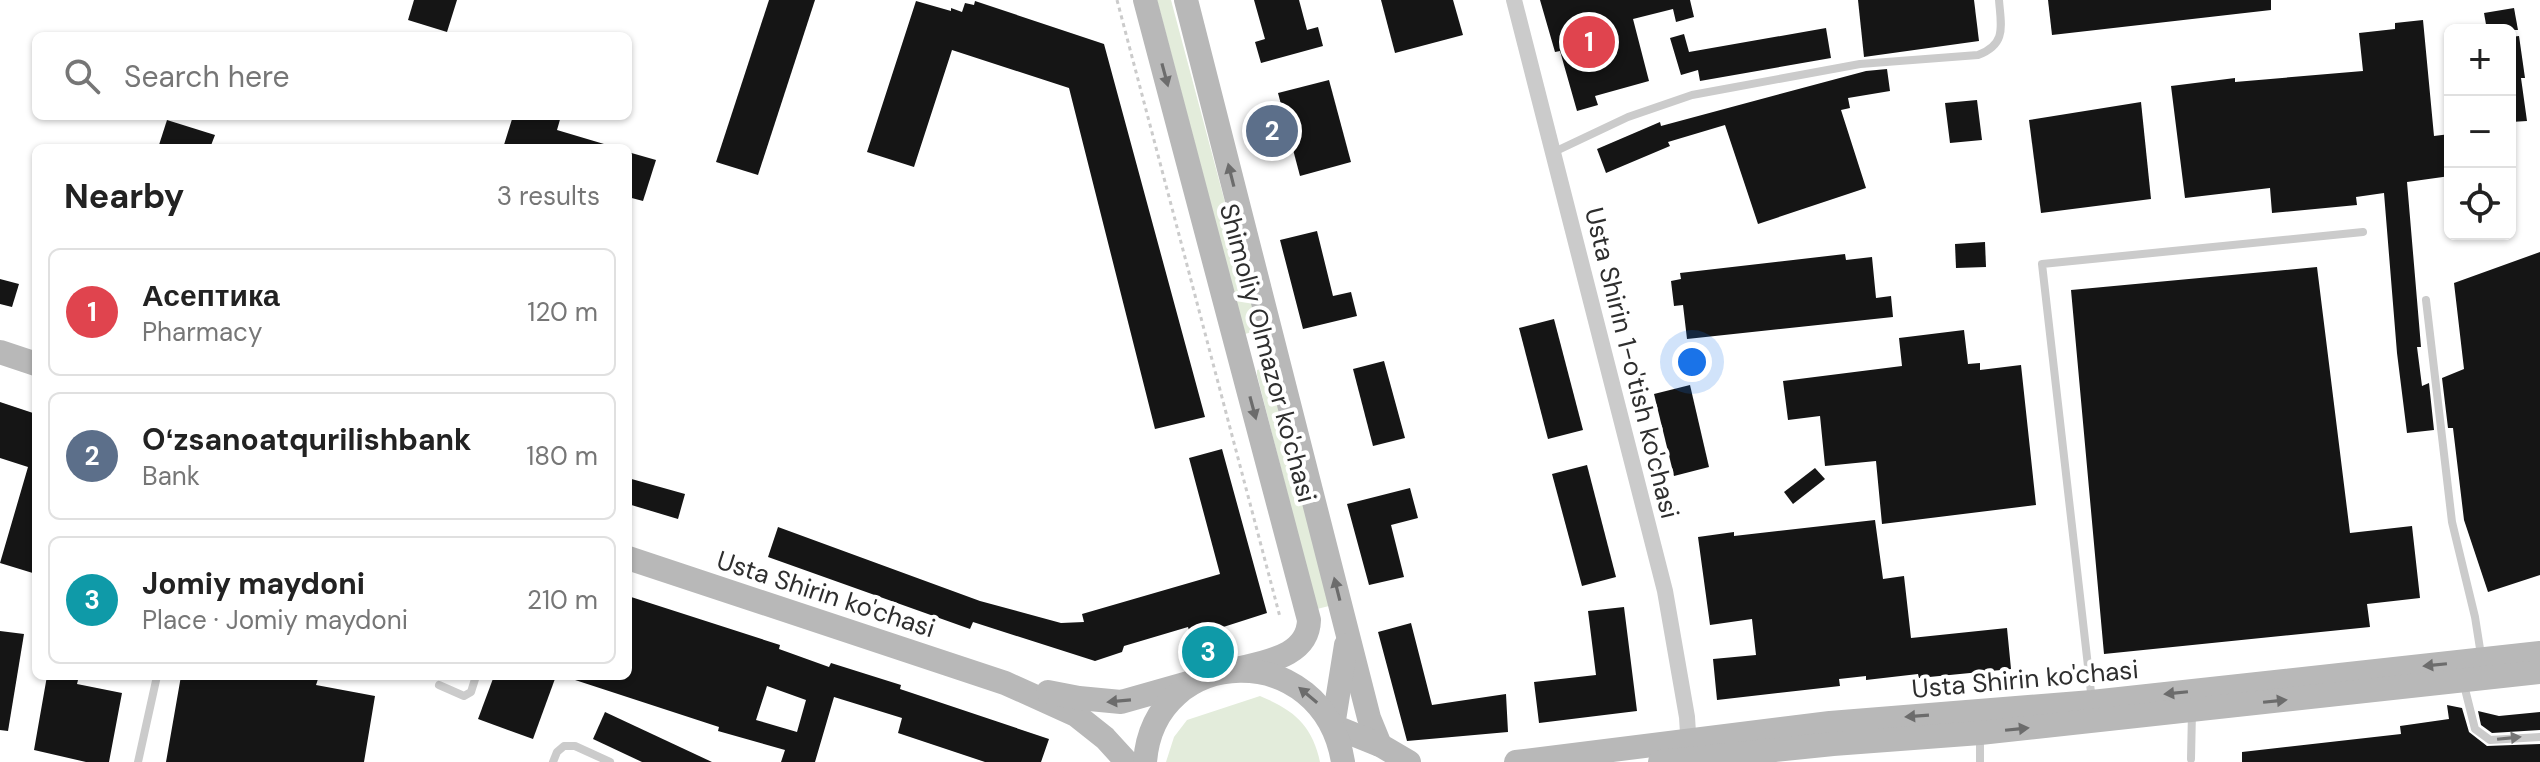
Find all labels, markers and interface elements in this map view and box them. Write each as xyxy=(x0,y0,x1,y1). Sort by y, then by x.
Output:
pin: 1 xyxy=(1563,12,1615,72)
map controls xyxy=(2444,24,2516,240)
button: + xyxy=(2444,24,2516,96)
search box xyxy=(32,32,632,120)
icon: search xyxy=(60,54,104,98)
text: Search here xyxy=(124,57,290,96)
one-way arrow xyxy=(1160,63,1172,88)
button: − xyxy=(2444,96,2516,168)
pin: 2 xyxy=(1246,101,1298,161)
one-way arrow xyxy=(1224,162,1236,187)
button: locate xyxy=(2444,168,2516,240)
text: Nearby xyxy=(64,174,184,219)
text: 3 results xyxy=(497,179,600,213)
street label: Shimoliy Olmazor ko'chasi xyxy=(1212,200,1324,506)
street label: Usta Shirin 1-o'tish ko'chasi xyxy=(1577,204,1687,522)
text: Асептика xyxy=(142,276,280,315)
text: 1 xyxy=(87,295,97,329)
text: 120 m xyxy=(527,295,598,329)
text: Pharmacy xyxy=(142,315,262,349)
your location xyxy=(1672,342,1712,382)
one-way arrow xyxy=(1248,395,1260,420)
text: Oʻzsanoatqurilishbank xyxy=(142,420,471,459)
text: 2 xyxy=(84,439,100,473)
text: 180 m xyxy=(526,439,598,473)
text: Bank xyxy=(142,459,200,493)
street label: Usta Shirin ko'chasi xyxy=(713,543,939,645)
text: Jomiy maydoni xyxy=(142,564,365,603)
one-way arrow xyxy=(1330,577,1342,602)
text: 3 xyxy=(84,583,100,617)
text: 210 m xyxy=(527,583,598,617)
text: Place · Jomiy maydoni xyxy=(142,603,408,637)
pin: 3 xyxy=(1182,622,1234,682)
street label: Usta Shirin ko'chasi xyxy=(1910,652,2140,706)
one-way arrow xyxy=(2422,658,2447,671)
one-way arrow xyxy=(1298,687,1318,704)
one-way arrow xyxy=(2163,687,2188,700)
one-way arrow xyxy=(1106,695,1131,708)
one-way arrow xyxy=(2263,695,2288,708)
one-way arrow xyxy=(1904,710,1929,723)
one-way arrow xyxy=(2005,723,2030,736)
one-way arrow xyxy=(2497,732,2522,745)

